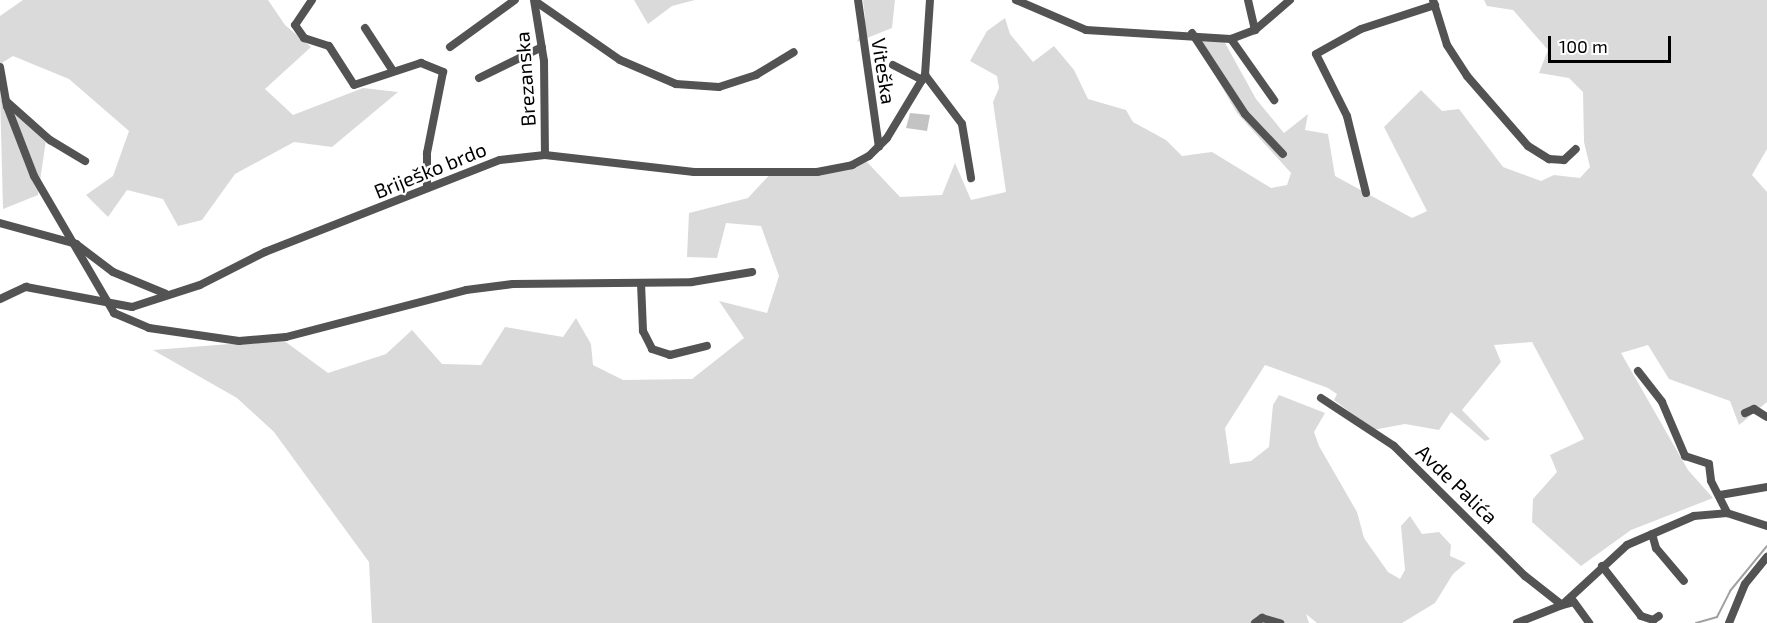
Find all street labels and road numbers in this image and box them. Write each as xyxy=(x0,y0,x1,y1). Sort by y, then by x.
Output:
street label: Brezanska xyxy=(510,31,540,127)
street label: Viteška xyxy=(867,36,901,106)
street label: Briješko brdo xyxy=(370,137,490,203)
street label: Avde Palića xyxy=(1411,439,1503,529)

